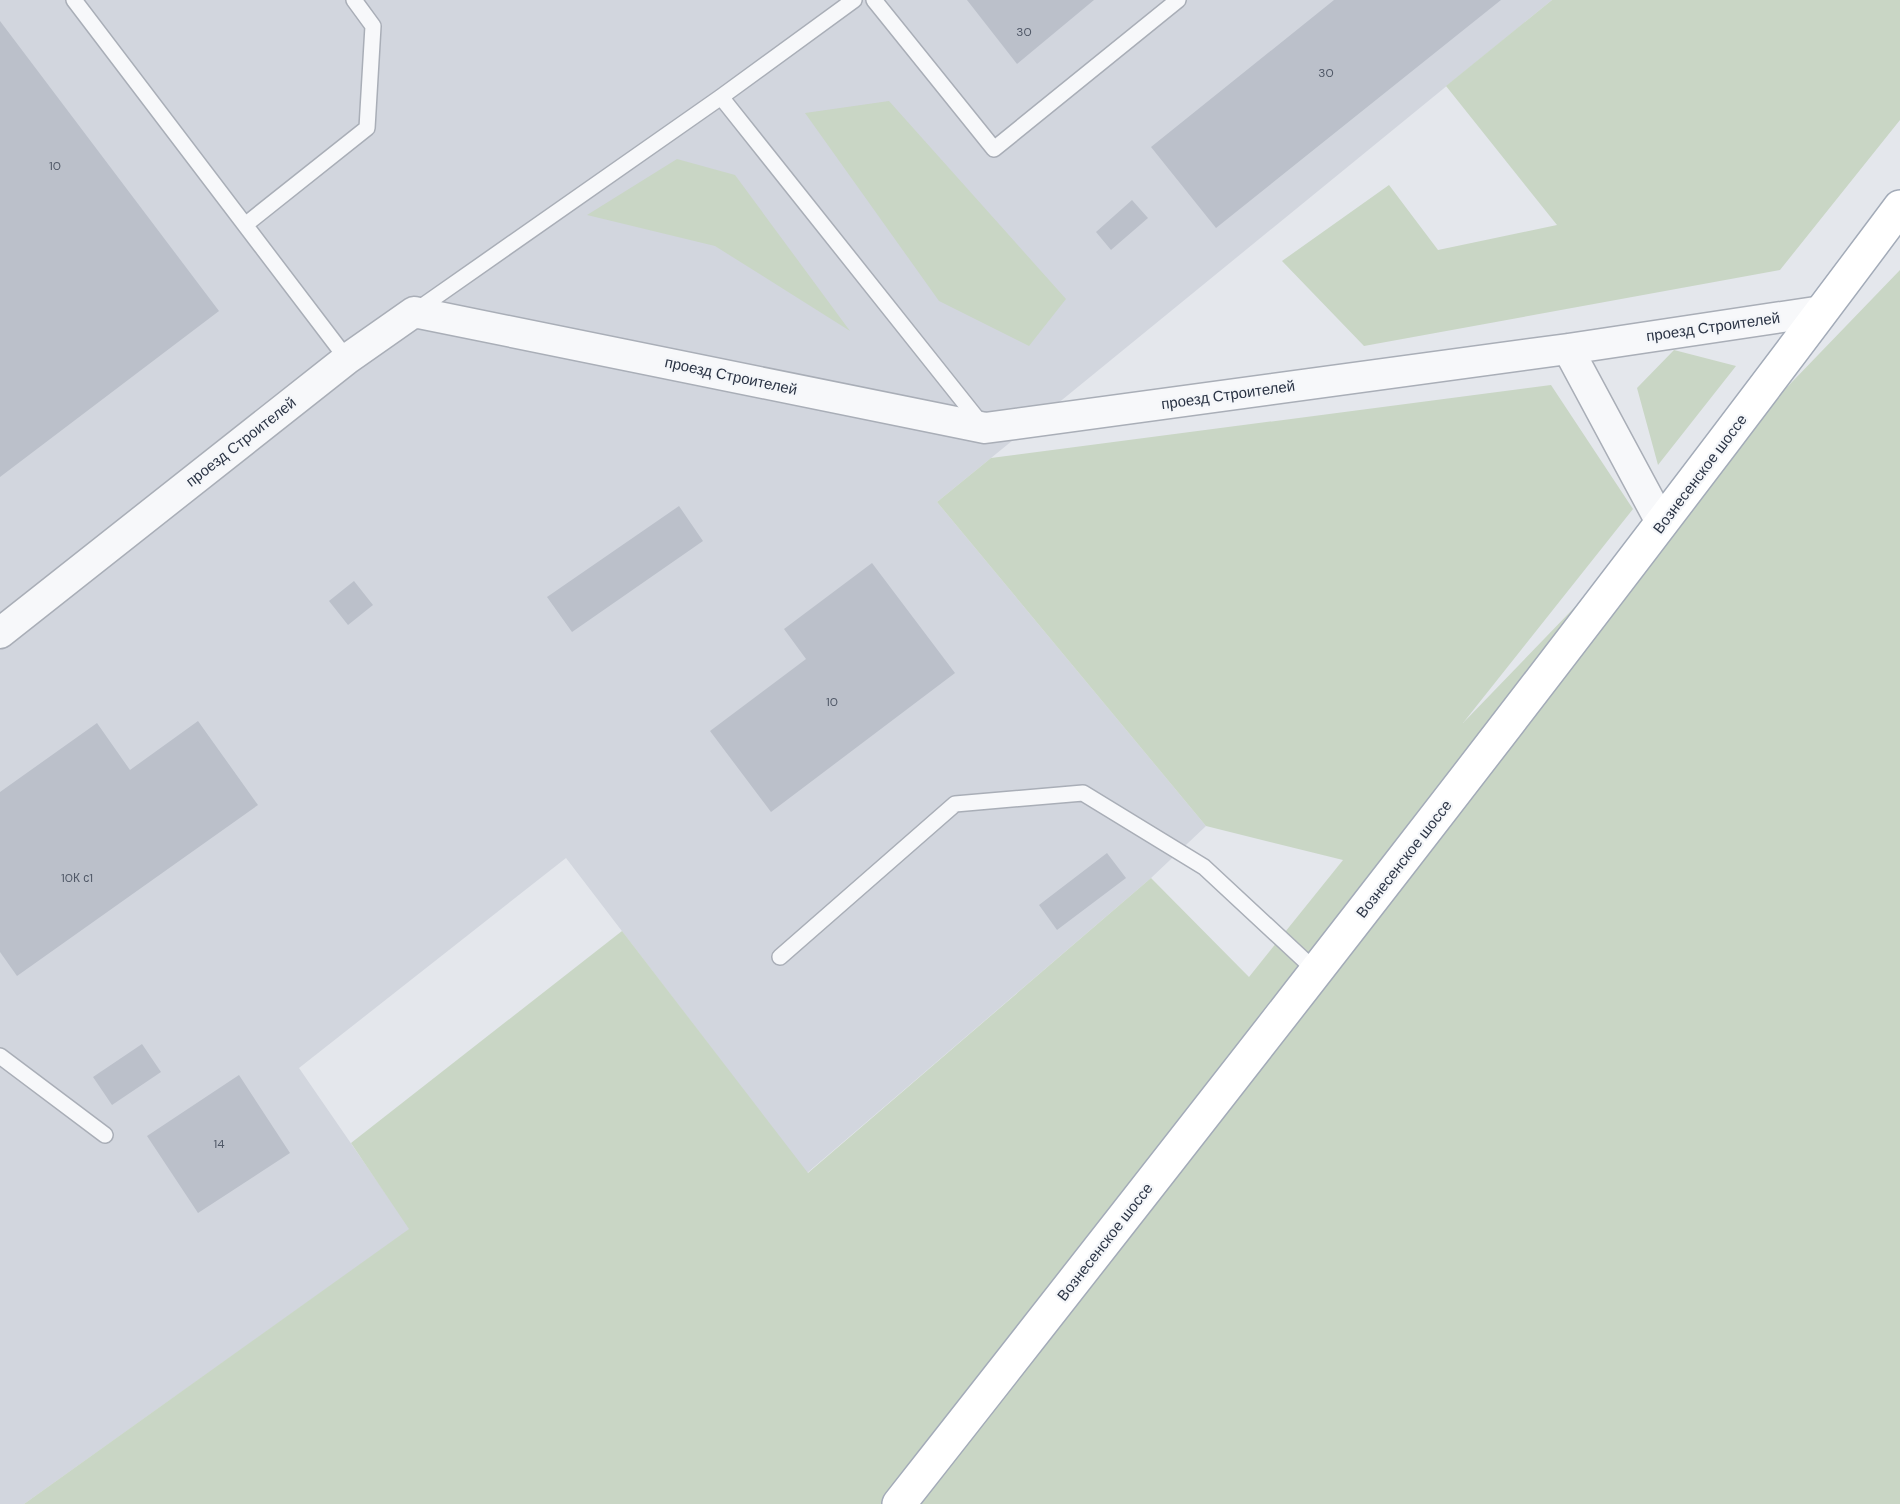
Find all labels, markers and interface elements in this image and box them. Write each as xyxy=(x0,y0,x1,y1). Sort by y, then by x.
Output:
house number: 30 xyxy=(1016,24,1032,40)
house number: 30 xyxy=(1318,65,1334,81)
house number: 10 xyxy=(49,158,61,174)
street label: проезд Строителей xyxy=(1645,308,1781,346)
street label: проезд Строителей xyxy=(663,352,799,400)
street label: проезд Строителей xyxy=(1160,376,1296,414)
street label: проезд Строителей xyxy=(182,393,300,491)
street label: Вознесенское шоссе xyxy=(1649,410,1751,538)
house number: 10 xyxy=(826,694,838,710)
street label: Вознесенское шоссе xyxy=(1352,796,1456,922)
house number: 10К с1 xyxy=(61,870,93,886)
house number: 14 xyxy=(213,1136,225,1152)
street label: Вознесенское шоссе xyxy=(1053,1179,1157,1305)

